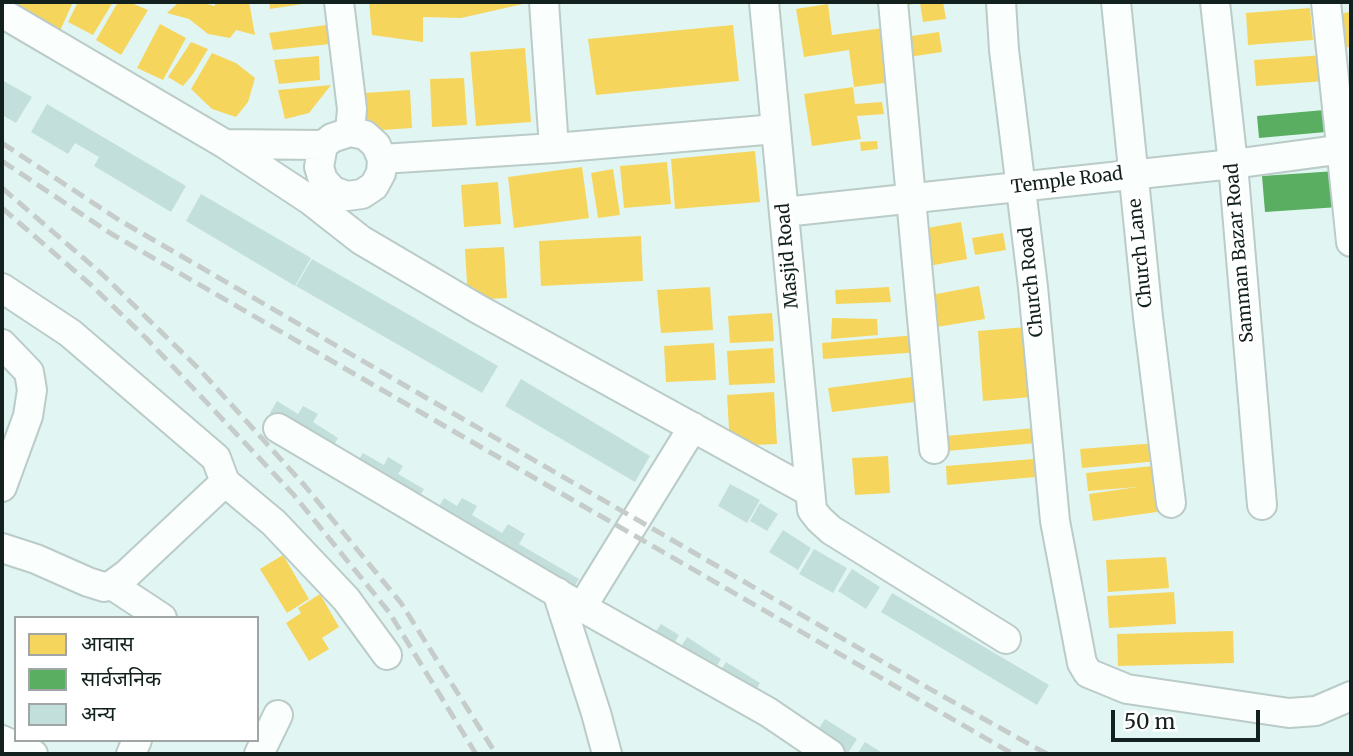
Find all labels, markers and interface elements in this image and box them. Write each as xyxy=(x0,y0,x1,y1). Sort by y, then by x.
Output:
street label: Samman Bazar Road xyxy=(1221,162,1259,344)
street label: Temple Road xyxy=(1010,163,1124,199)
street label: Church Lane xyxy=(1125,197,1157,309)
street label: Masjid Road xyxy=(773,202,803,310)
street label: Church Road xyxy=(1015,226,1049,338)
legend xyxy=(14,616,259,742)
text: आवास xyxy=(81,630,134,657)
text: सार्वजनिक xyxy=(81,665,161,692)
scale bar xyxy=(1115,696,1264,740)
text: अन्य xyxy=(81,700,115,727)
text: 50 m xyxy=(1124,708,1175,735)

